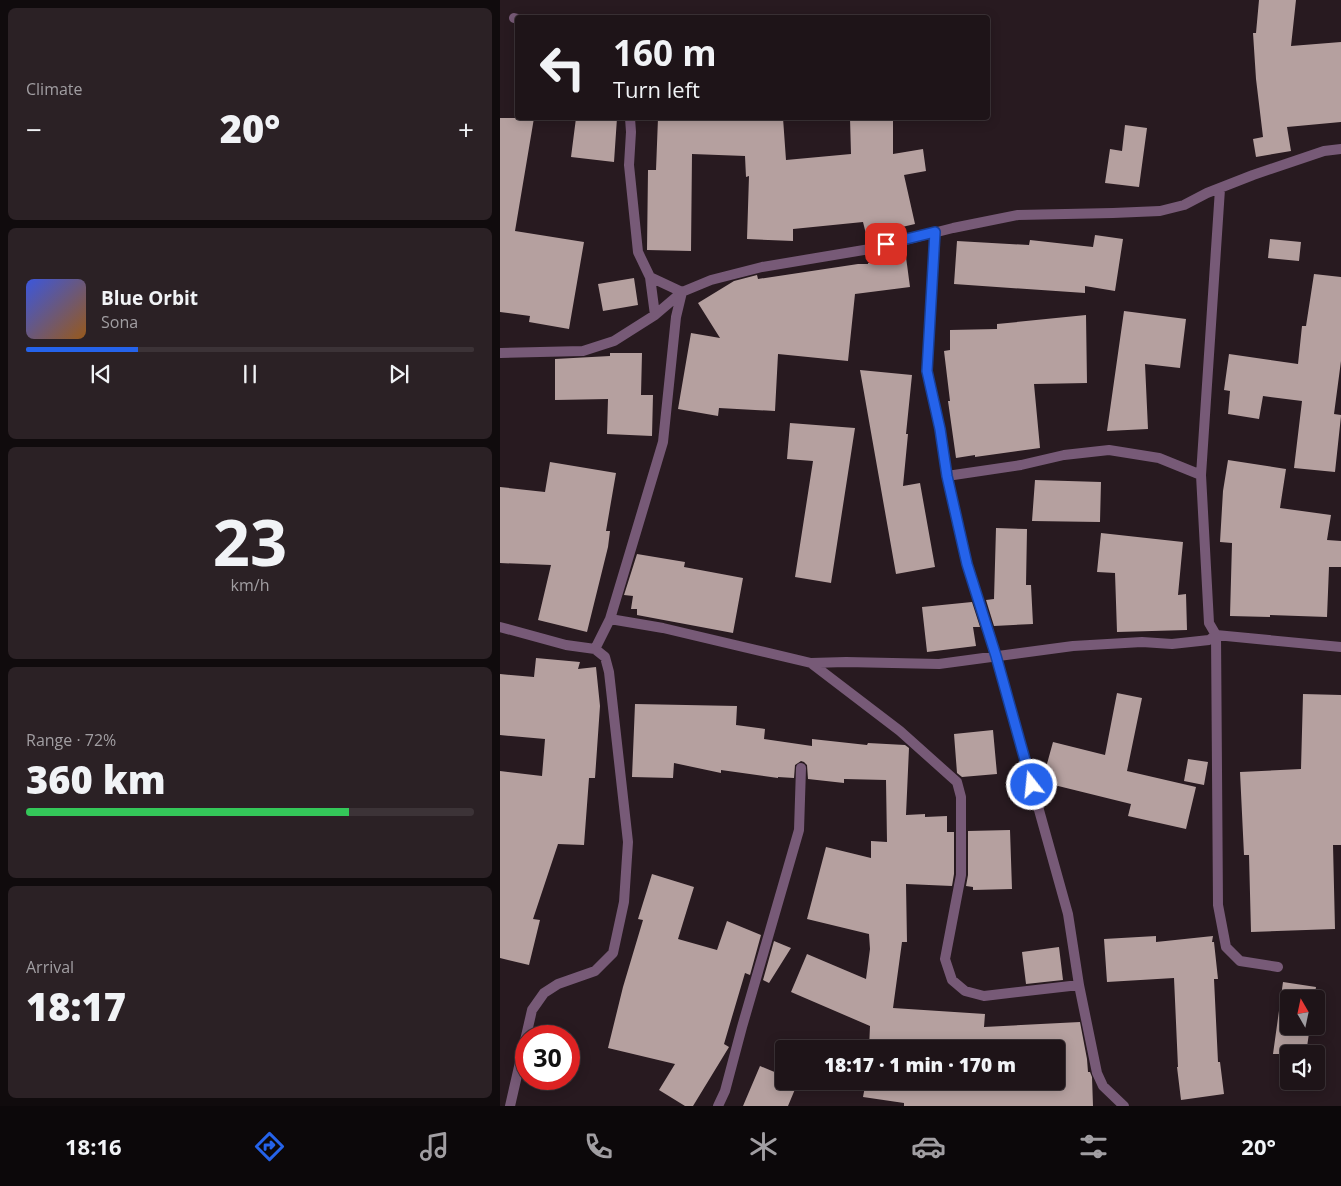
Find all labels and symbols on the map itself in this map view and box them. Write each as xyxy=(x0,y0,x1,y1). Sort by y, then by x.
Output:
pin xyxy=(865,223,907,265)
position arrow xyxy=(1005,758,1057,810)
north arrow xyxy=(1280,990,1325,1035)
speed limit sign: 30 xyxy=(515,1025,580,1090)

